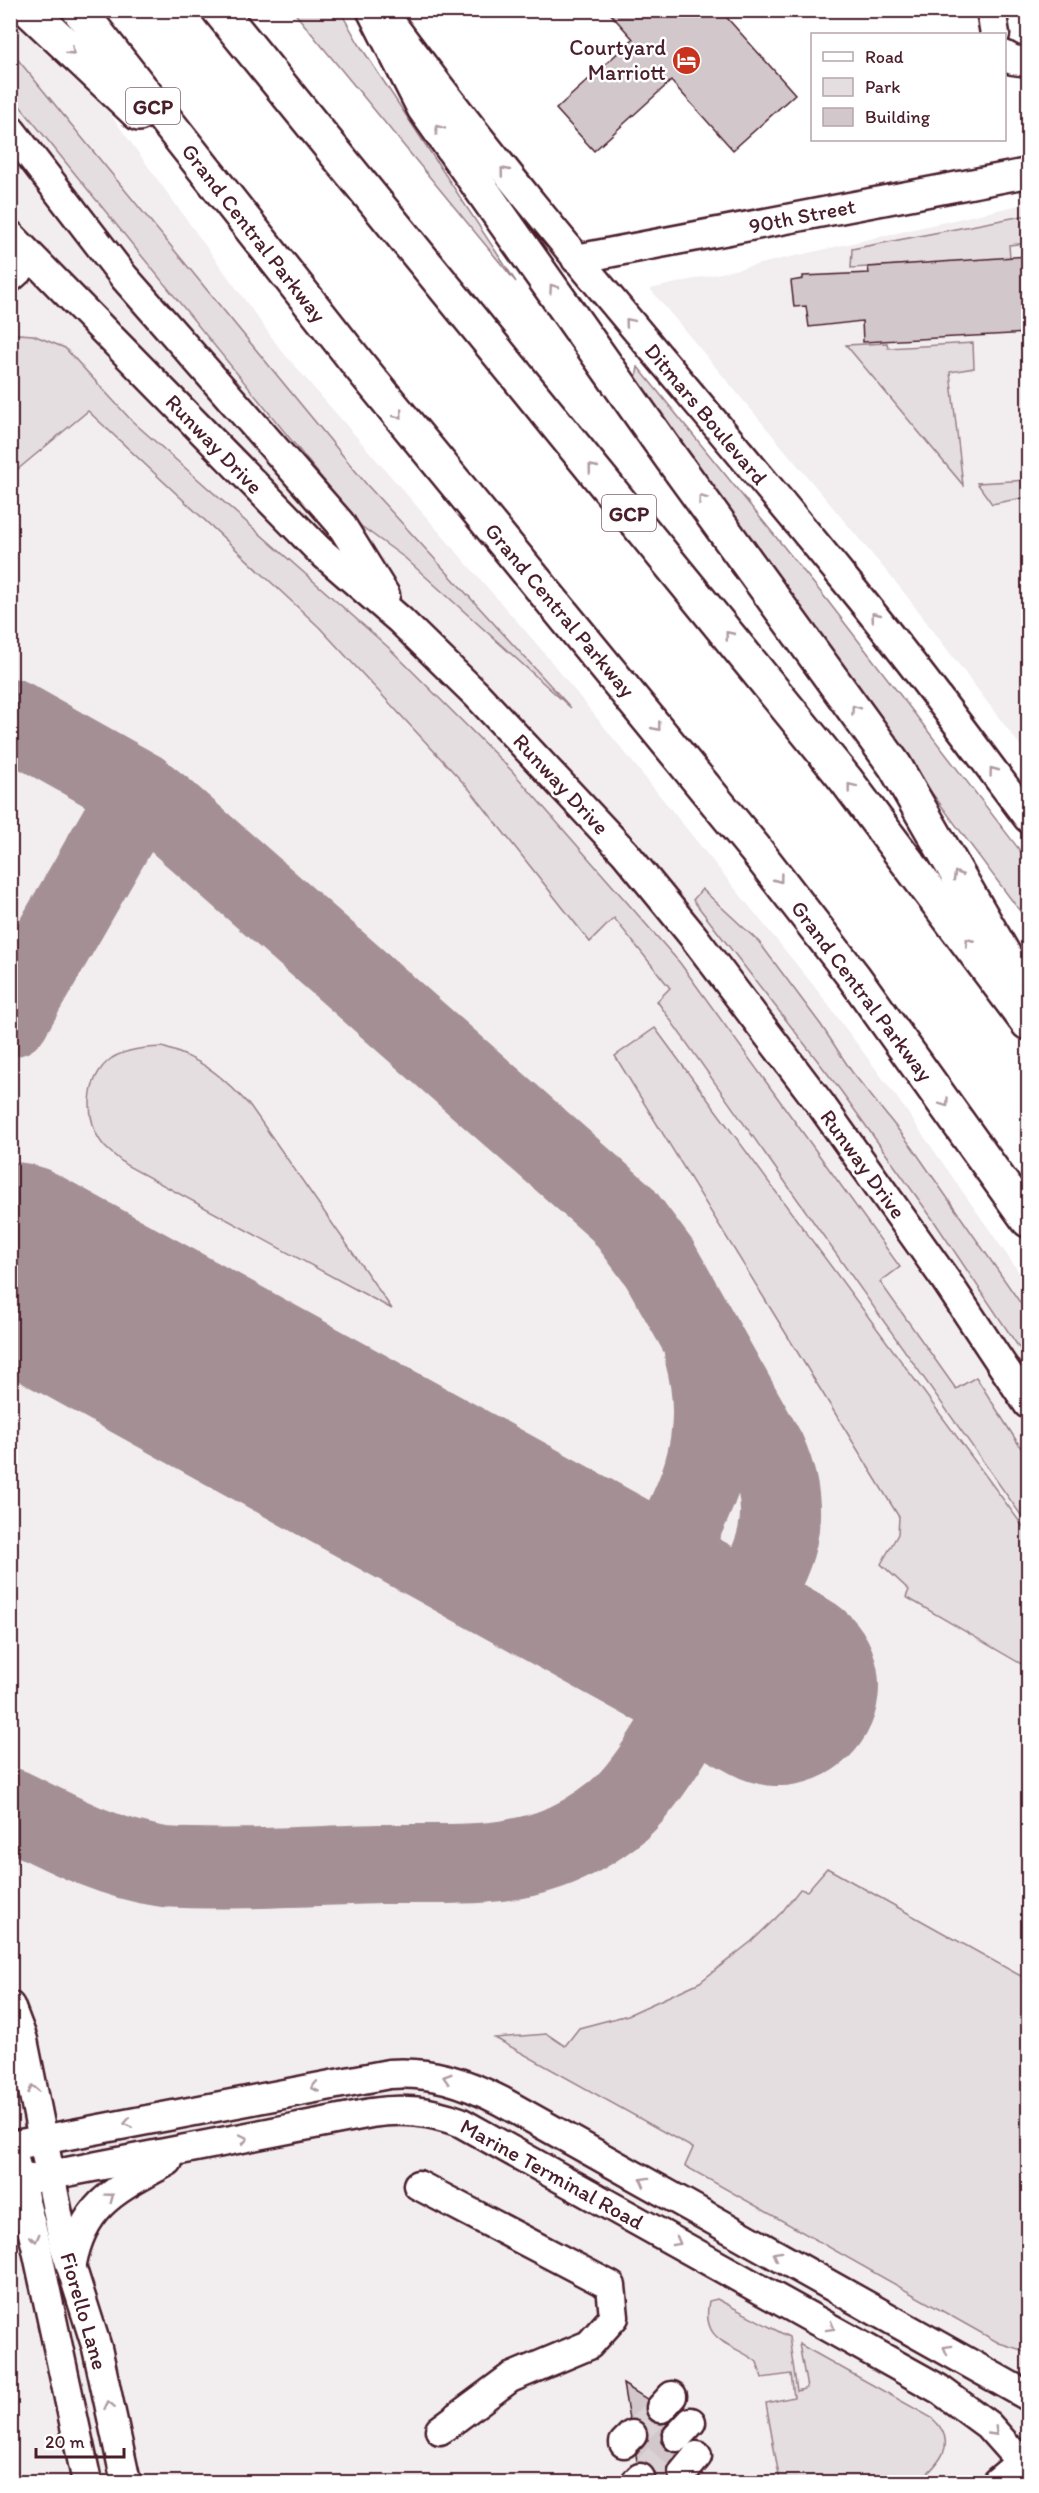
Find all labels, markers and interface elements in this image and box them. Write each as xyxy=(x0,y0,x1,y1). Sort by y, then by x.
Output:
legend xyxy=(811,33,1006,141)
place label: Courtyard Marriott xyxy=(569,34,666,86)
one-way arrow xyxy=(64,43,75,54)
hotel icon: Courtyard Marriott xyxy=(671,44,703,76)
text: Road xyxy=(865,46,904,68)
text: Park xyxy=(865,76,900,98)
road number: GCP xyxy=(126,88,180,124)
text: Building xyxy=(865,106,931,128)
one-way arrow xyxy=(436,125,447,136)
street label: Grand Central Parkway xyxy=(176,138,333,328)
one-way arrow xyxy=(501,167,512,178)
street label: 90th Street xyxy=(746,192,858,240)
one-way arrow xyxy=(549,284,560,295)
one-way arrow xyxy=(625,318,636,329)
street label: Ditmars Boulevard xyxy=(639,338,773,491)
street label: Runway Drive xyxy=(160,388,268,500)
one-way arrow xyxy=(391,408,402,419)
one-way arrow xyxy=(588,463,599,474)
one-way arrow xyxy=(698,494,709,505)
road number: GCP xyxy=(602,495,656,531)
street label: Grand Central Parkway xyxy=(479,517,641,703)
one-way arrow xyxy=(871,612,882,623)
one-way arrow xyxy=(725,631,736,642)
one-way arrow xyxy=(851,705,862,716)
one-way arrow xyxy=(650,720,661,731)
street label: Runway Drive xyxy=(507,728,615,840)
one-way arrow xyxy=(990,767,1001,778)
one-way arrow xyxy=(847,783,858,794)
one-way arrow xyxy=(953,871,965,881)
one-way arrow xyxy=(771,873,782,884)
street label: Grand Central Parkway xyxy=(785,895,939,1087)
one-way arrow xyxy=(965,937,976,948)
one-way arrow xyxy=(938,1096,949,1107)
street label: Runway Drive xyxy=(814,1104,912,1224)
one-way arrow xyxy=(442,2073,453,2085)
one-way arrow xyxy=(311,2080,321,2093)
one-way arrow xyxy=(27,2085,40,2095)
street label: Marine Terminal Road xyxy=(456,2112,648,2236)
one-way arrow xyxy=(124,2116,134,2129)
one-way arrow xyxy=(238,2133,248,2146)
one-way arrow xyxy=(640,2177,650,2188)
one-way arrow xyxy=(103,2193,114,2204)
one-way arrow xyxy=(27,2232,40,2242)
one-way arrow xyxy=(671,2235,681,2246)
street label: Fiorello Lane xyxy=(54,2249,114,2373)
one-way arrow xyxy=(772,2251,783,2262)
one-way arrow xyxy=(825,2320,835,2331)
one-way arrow xyxy=(943,2345,953,2356)
one-way arrow xyxy=(103,2400,116,2410)
scale bar xyxy=(36,2421,124,2459)
one-way arrow xyxy=(987,2425,998,2436)
text: 20 m xyxy=(45,2431,85,2453)

